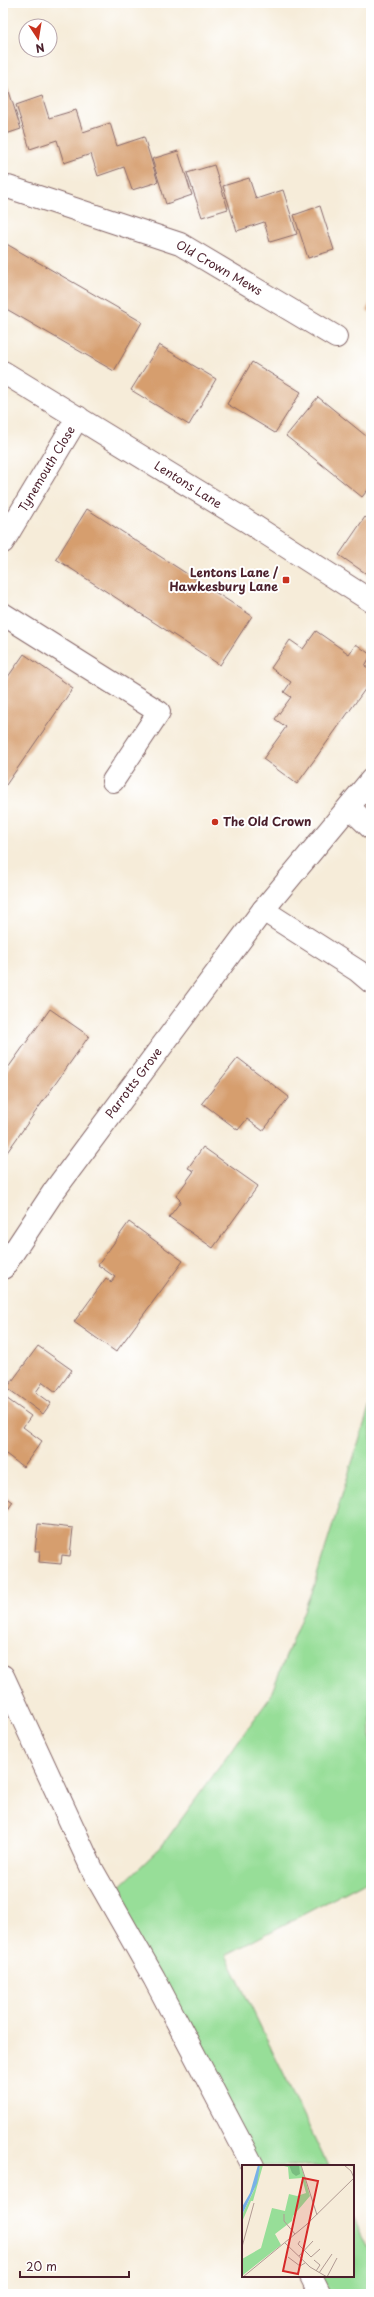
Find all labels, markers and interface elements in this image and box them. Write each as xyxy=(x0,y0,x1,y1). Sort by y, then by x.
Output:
north arrow xyxy=(18,18,58,58)
text: N xyxy=(34,39,46,58)
street label: Old Crown Mews xyxy=(173,235,266,299)
street label: Tynemouth Close xyxy=(13,422,79,515)
street label: Lentons Lane xyxy=(151,456,226,512)
place label: Lentons Lane / Hawkesbury Lane xyxy=(169,563,279,595)
marker: Lentons Lane / Hawkesbury Lane xyxy=(281,575,291,585)
place label: The Old Crown xyxy=(223,812,311,830)
marker: The Old Crown xyxy=(210,817,220,827)
street label: Parrotts Grove xyxy=(101,1043,166,1122)
inset map xyxy=(242,2165,354,2277)
scale bar xyxy=(20,2253,129,2279)
text: 20 m xyxy=(26,2257,57,2275)

